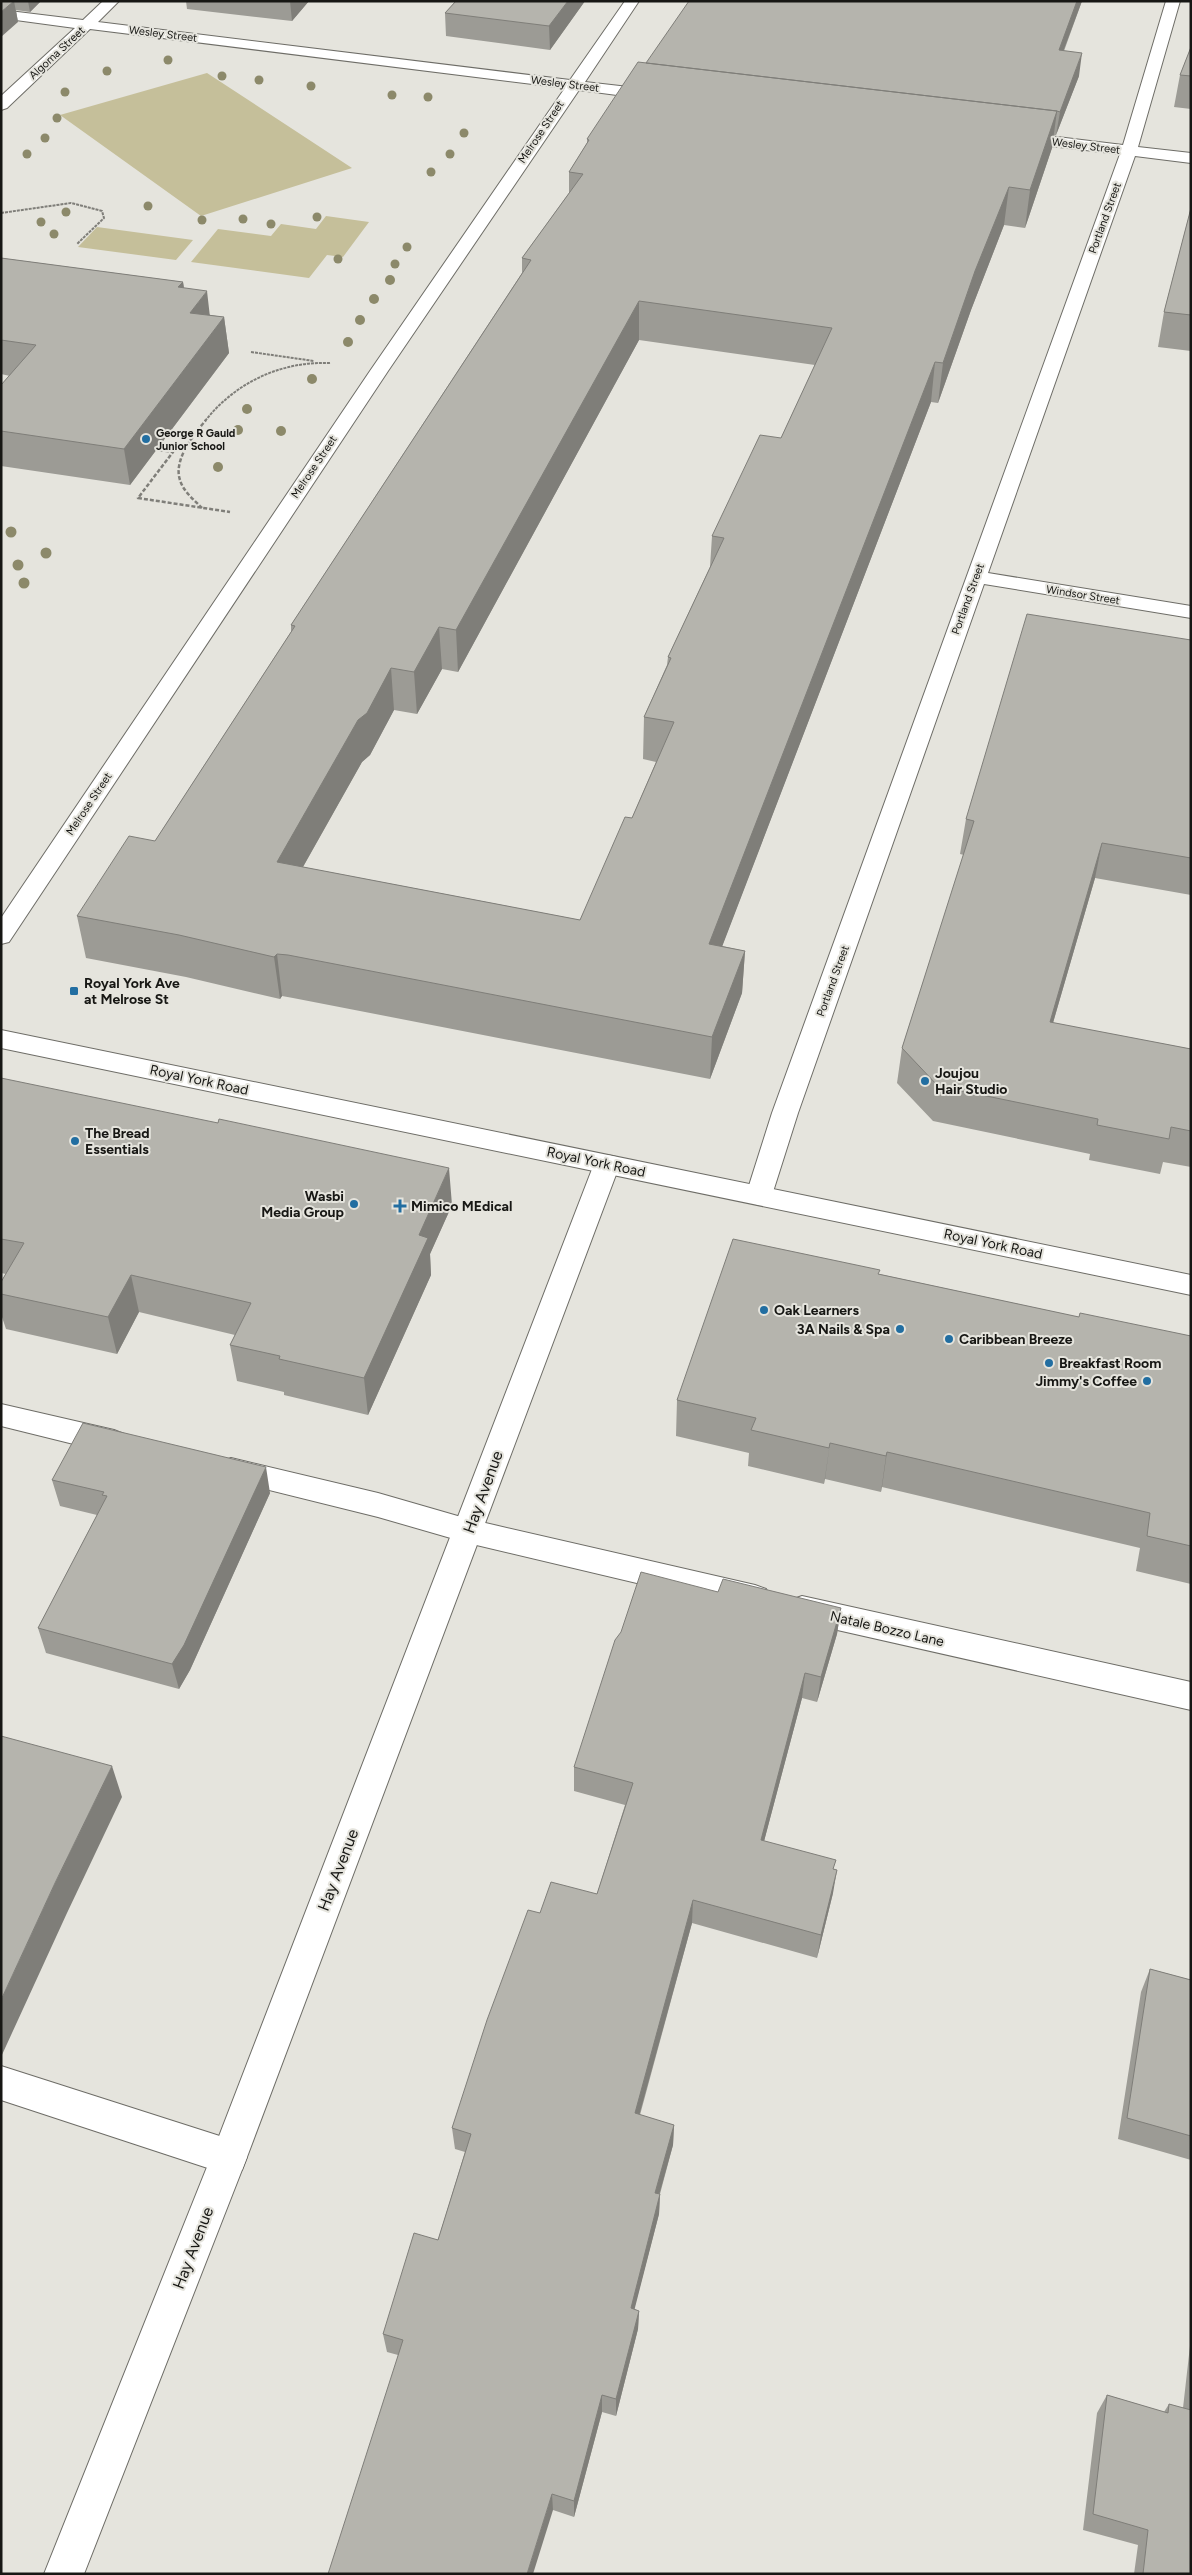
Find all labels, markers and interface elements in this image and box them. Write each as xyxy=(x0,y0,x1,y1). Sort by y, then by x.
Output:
street label: Wesley Street xyxy=(128,23,198,45)
street label: Algoma Street xyxy=(27,24,87,82)
street label: Wesley Street xyxy=(530,73,600,95)
street label: Melrose Street xyxy=(515,98,567,166)
street label: Wesley Street xyxy=(1051,135,1121,157)
street label: Portland Street xyxy=(1086,181,1124,255)
place label: George R Gauld Junior School xyxy=(156,427,235,453)
marker: George R Gauld Junior School xyxy=(140,433,152,445)
street label: Melrose Street xyxy=(288,433,340,501)
street label: Portland Street xyxy=(949,562,987,636)
street label: Windsor Street xyxy=(1045,583,1121,607)
street label: Melrose Street xyxy=(63,770,115,838)
street label: Portland Street xyxy=(814,944,852,1018)
place label: Royal York Ave at Melrose St xyxy=(84,975,180,1008)
marker: Royal York Ave at Melrose St xyxy=(68,985,80,997)
street label: Royal York Road xyxy=(148,1061,250,1099)
place label: Joujou Hair Studio xyxy=(935,1065,1007,1098)
marker: Joujou Hair Studio xyxy=(919,1075,931,1087)
place label: The Bread Essentials xyxy=(85,1125,150,1158)
marker: The Bread Essentials xyxy=(69,1135,81,1147)
street label: Royal York Road xyxy=(545,1143,647,1181)
place label: Wasbi Media Group xyxy=(261,1188,344,1221)
marker: Wasbi Media Group xyxy=(348,1198,360,1210)
place label: Mimico MEdical xyxy=(411,1198,512,1215)
marker: Mimico MEdical xyxy=(393,1199,407,1213)
street label: Royal York Road xyxy=(942,1225,1044,1263)
place label: Oak Learners xyxy=(774,1302,859,1319)
marker: Oak Learners xyxy=(758,1304,770,1316)
place label: 3A Nails & Spa xyxy=(797,1321,890,1338)
marker: 3A Nails & Spa xyxy=(894,1323,906,1335)
place label: Caribbean Breeze xyxy=(959,1331,1073,1348)
marker: Caribbean Breeze xyxy=(943,1333,955,1345)
place label: Breakfast Room xyxy=(1059,1355,1161,1372)
marker: Breakfast Room xyxy=(1043,1357,1055,1369)
place label: Jimmy's Coffee xyxy=(1035,1373,1137,1390)
marker: Jimmy's Coffee xyxy=(1141,1375,1153,1387)
street label: Hay Avenue xyxy=(459,1448,507,1536)
street label: Natale Bozzo Lane xyxy=(828,1608,946,1650)
street label: Hay Avenue xyxy=(314,1826,362,1914)
street label: Hay Avenue xyxy=(169,2204,217,2292)

